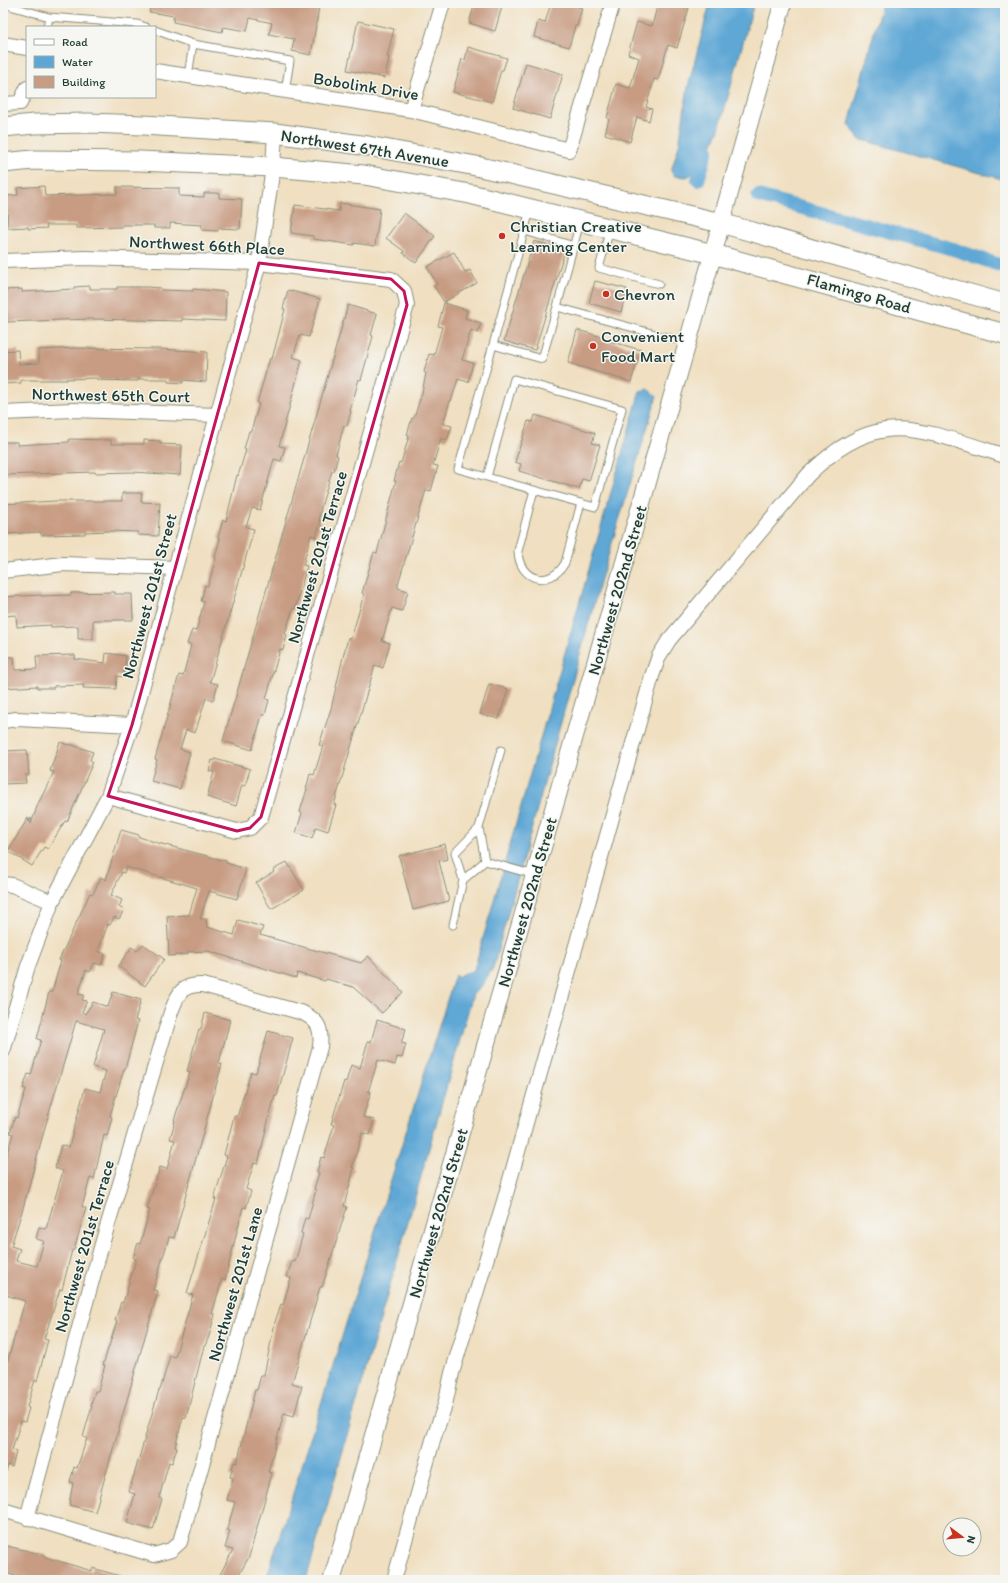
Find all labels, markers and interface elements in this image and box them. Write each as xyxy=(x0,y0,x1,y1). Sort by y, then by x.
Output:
legend xyxy=(26,26,156,98)
text: Road xyxy=(62,35,88,49)
text: Water xyxy=(62,55,93,69)
street label: Bobolink Drive xyxy=(312,68,420,104)
text: Building xyxy=(62,75,106,89)
street label: Northwest 67th Avenue xyxy=(279,125,451,171)
place label: Christian Creative Learning Center xyxy=(510,216,642,256)
street label: Northwest 66th Place xyxy=(129,231,285,259)
marker: Christian Creative Learning Center xyxy=(497,231,507,241)
street label: Flamingo Road xyxy=(805,269,913,317)
place label: Chevron xyxy=(614,284,675,304)
marker: Chevron xyxy=(601,289,611,299)
place label: Convenient Food Mart xyxy=(601,326,685,366)
marker: Convenient Food Mart xyxy=(588,341,598,351)
street label: Northwest 65th Court xyxy=(32,384,190,406)
street label: Northwest 201st Terrace xyxy=(283,468,351,646)
street label: Northwest 202nd Street xyxy=(583,502,651,677)
street label: Northwest 201st Street xyxy=(117,511,181,681)
street label: Northwest 202nd Street xyxy=(493,814,561,989)
street label: Northwest 202nd Street xyxy=(404,1125,472,1300)
street label: Northwest 201st Terrace xyxy=(50,1157,118,1335)
street label: Northwest 201st Lane xyxy=(203,1204,267,1364)
north arrow xyxy=(942,1517,982,1557)
text: N xyxy=(964,1534,978,1545)

